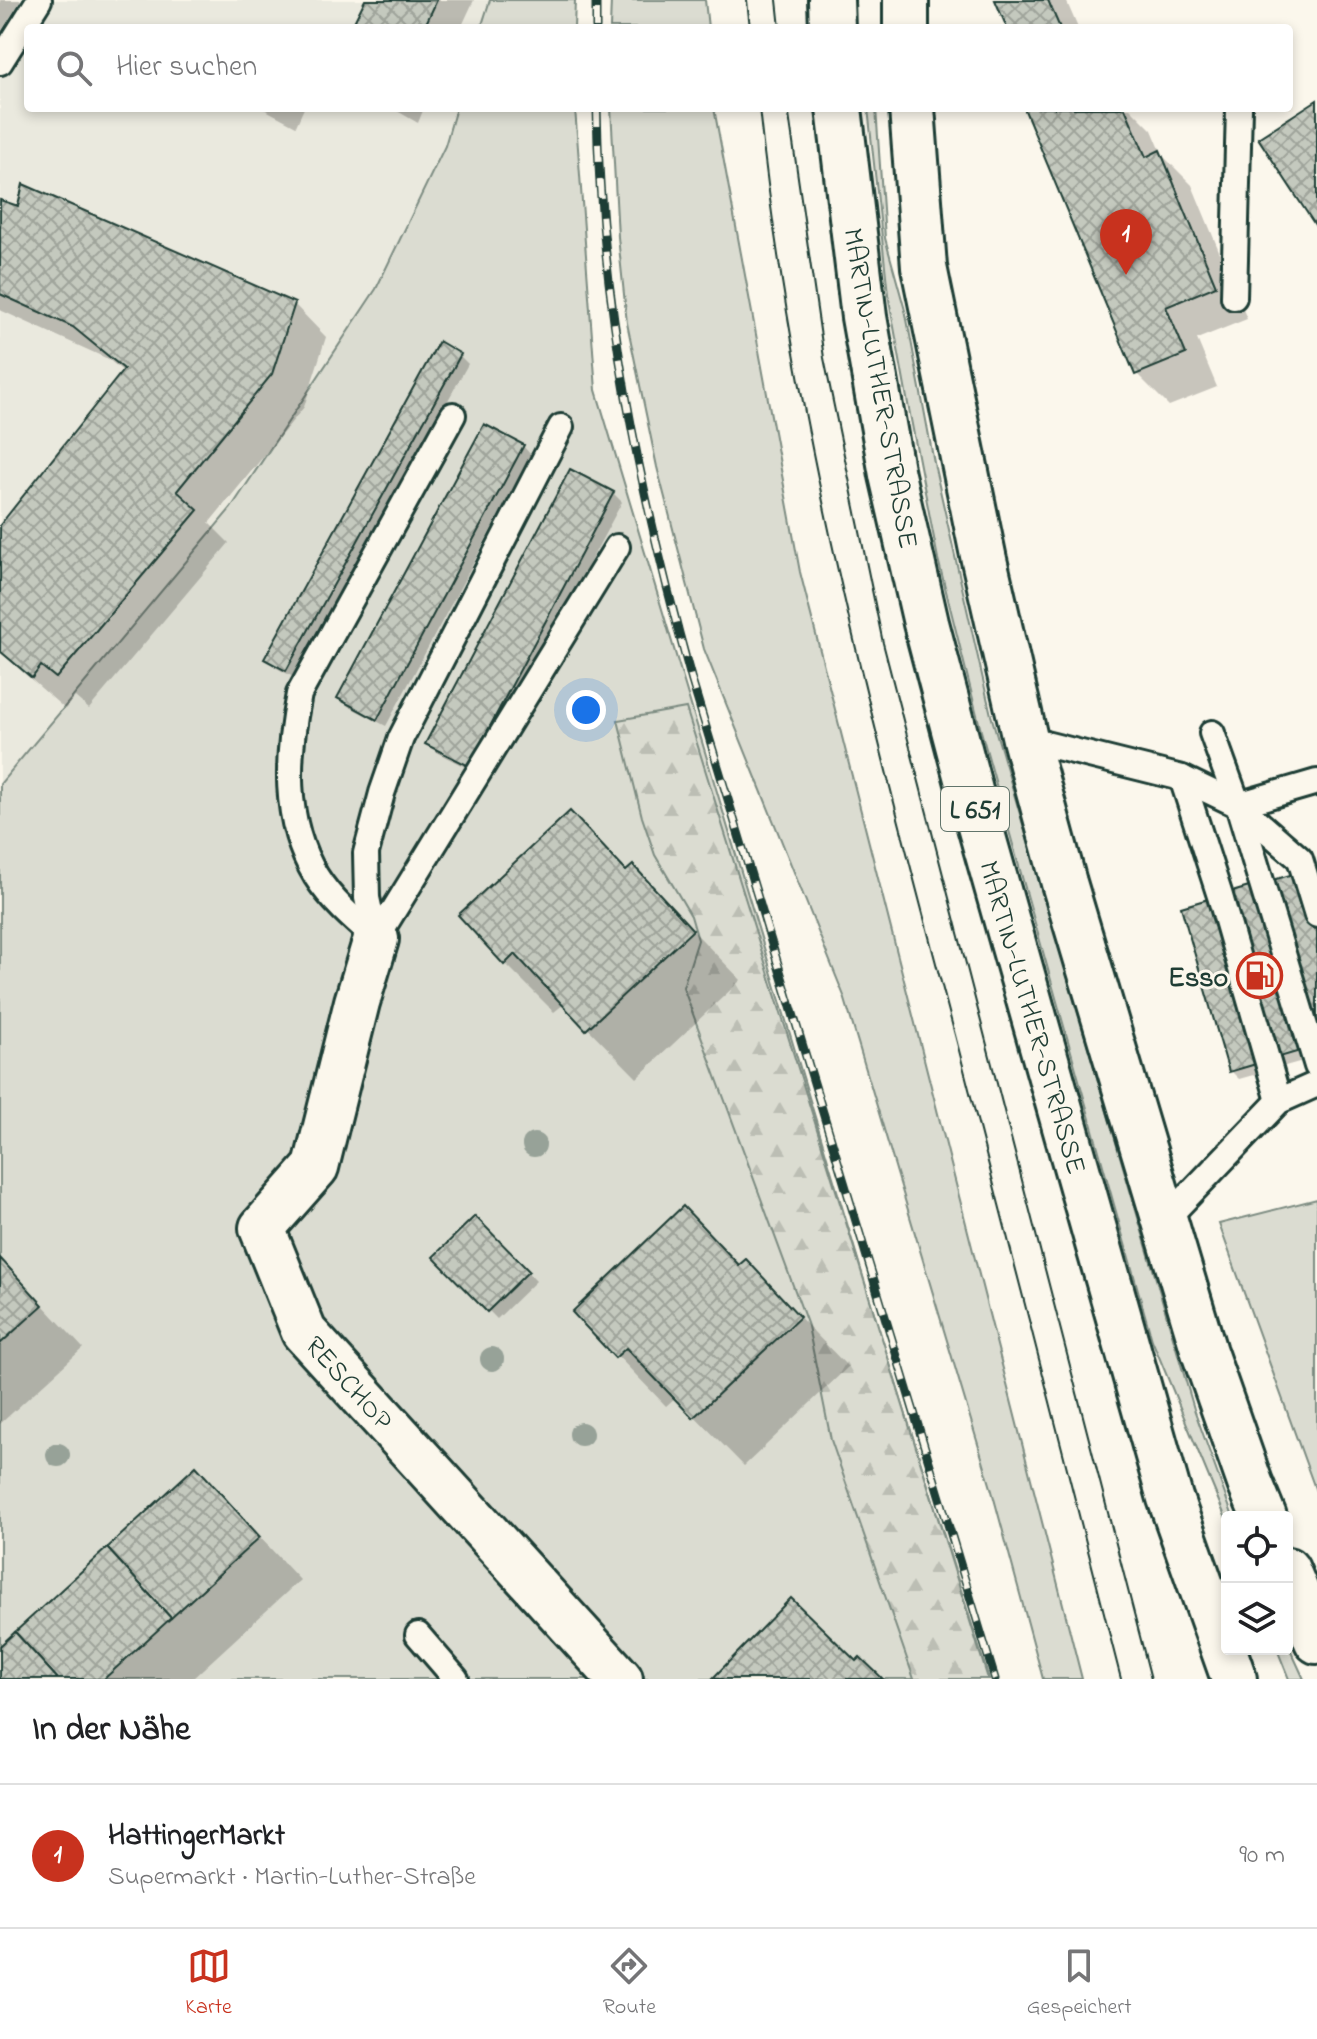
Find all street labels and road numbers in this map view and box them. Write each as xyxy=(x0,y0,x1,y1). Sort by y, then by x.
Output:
street label: MARTIN-LUTHER-STRASSE xyxy=(830,225,927,552)
road number: L 651 xyxy=(941,787,1009,831)
street label: MARTIN-LUTHER-STRASSE xyxy=(966,856,1095,1180)
street label: RESCHOP xyxy=(294,1328,401,1441)

